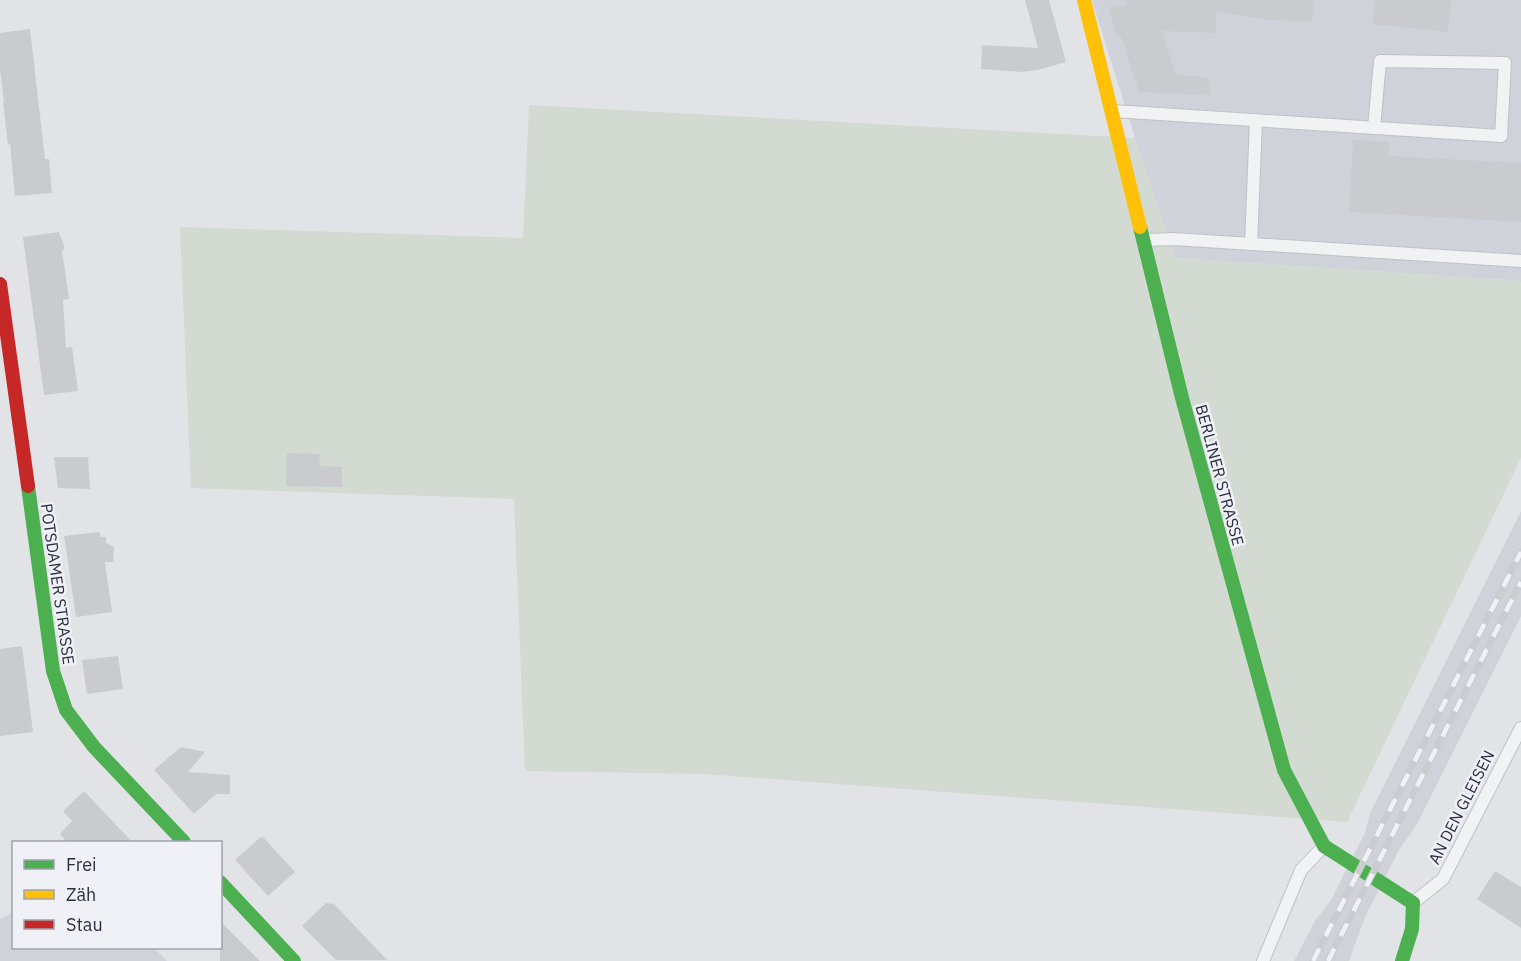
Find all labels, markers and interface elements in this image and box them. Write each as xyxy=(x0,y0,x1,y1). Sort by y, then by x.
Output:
street label: BERLINER STRASSE xyxy=(1191,402,1249,548)
street label: POTSDAMER STRASSE xyxy=(37,502,79,666)
street label: AN DEN GLEISEN xyxy=(1424,747,1498,867)
legend xyxy=(12,841,222,949)
text: Frei xyxy=(66,853,97,876)
text: Zäh xyxy=(66,883,96,906)
text: Stau xyxy=(66,913,103,936)

